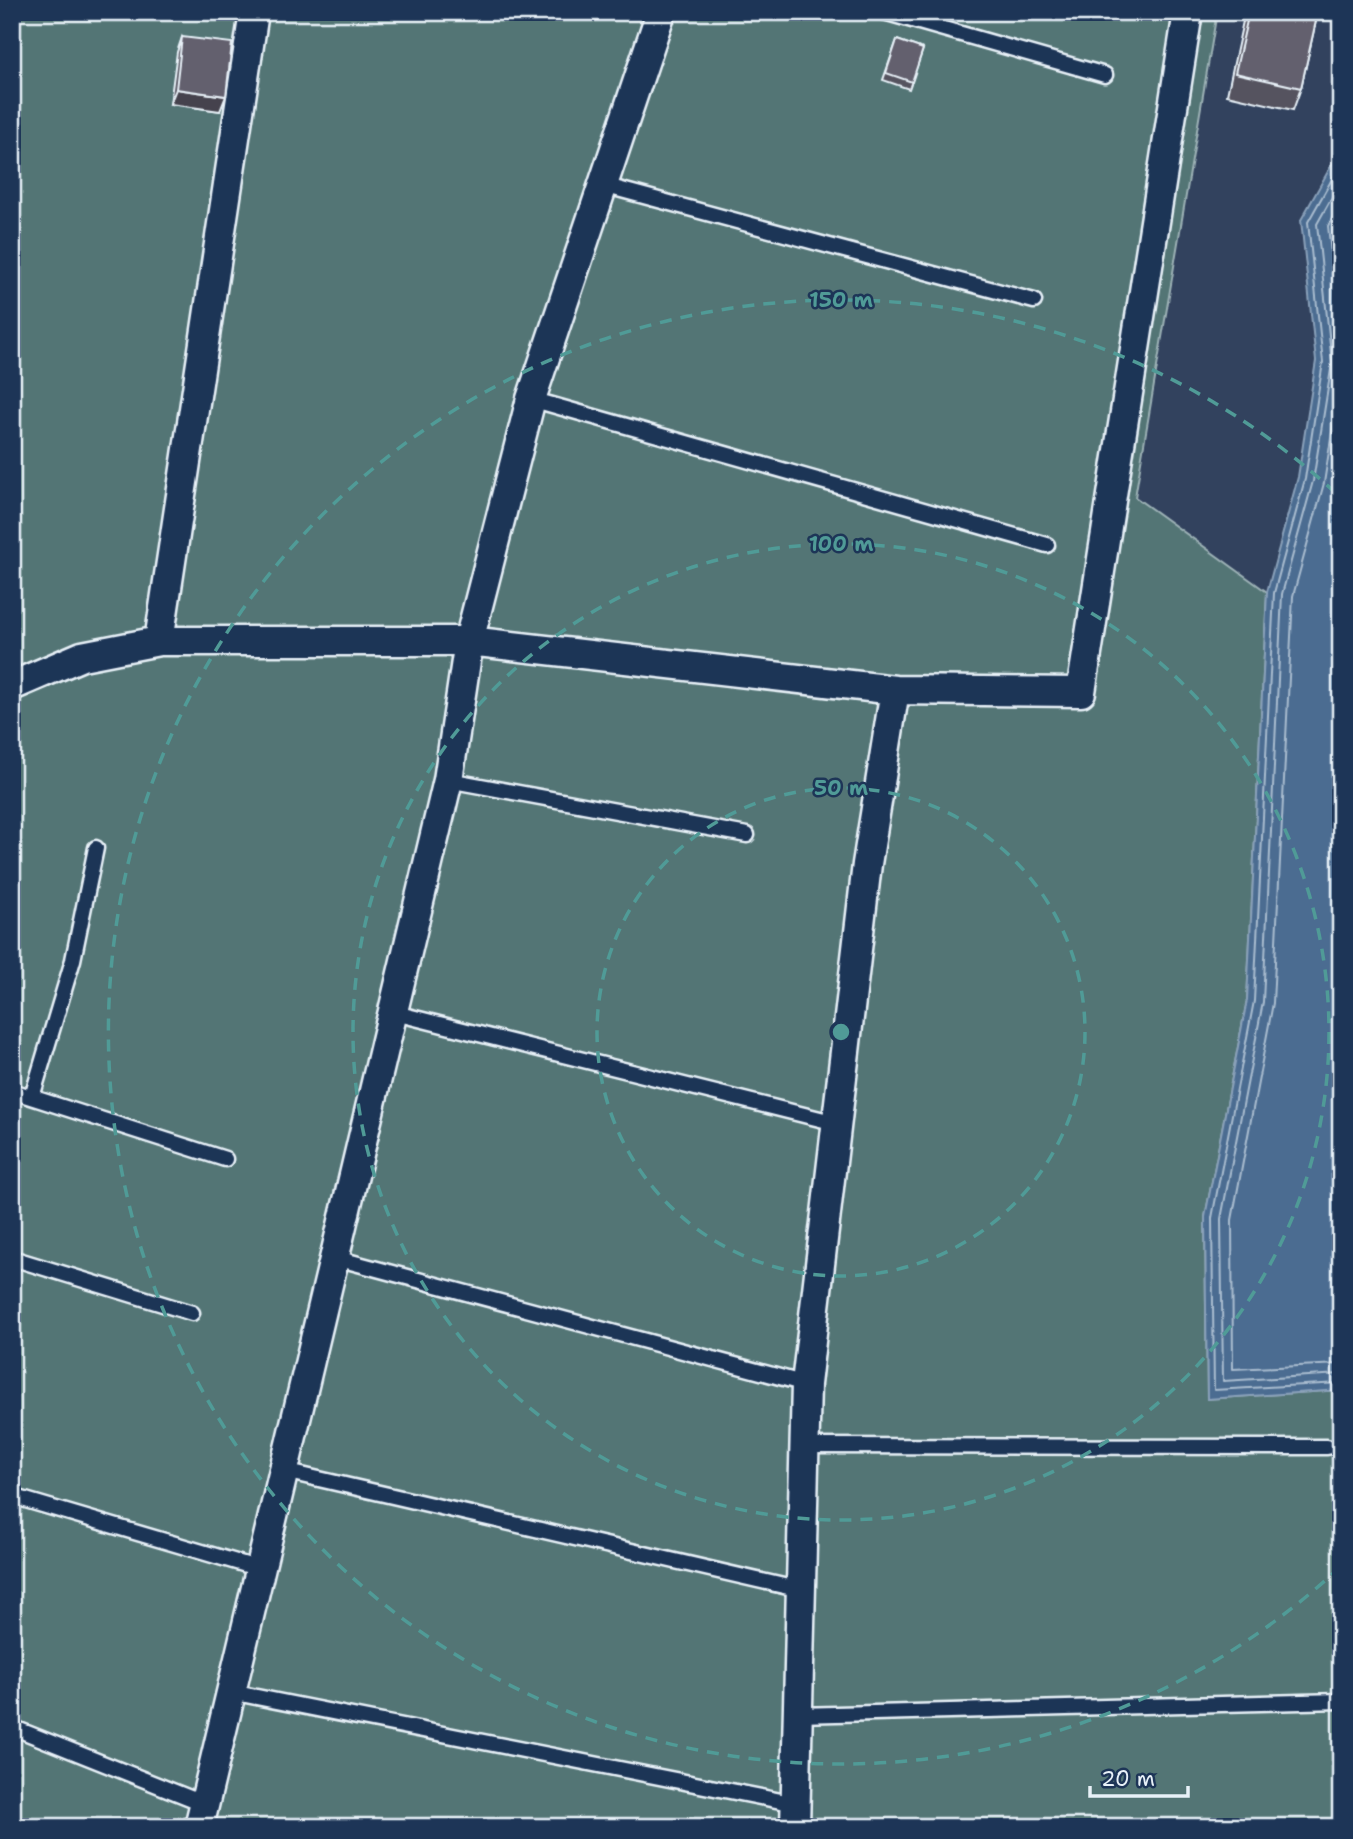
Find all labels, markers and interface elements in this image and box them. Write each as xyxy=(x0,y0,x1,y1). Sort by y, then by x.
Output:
text: 150 m xyxy=(809,286,873,314)
text: 100 m xyxy=(809,530,873,558)
text: 50 m xyxy=(814,774,868,802)
centre of rings xyxy=(829,1020,853,1044)
scale bar xyxy=(1090,1755,1188,1799)
text: 20 m xyxy=(1101,1765,1155,1793)

